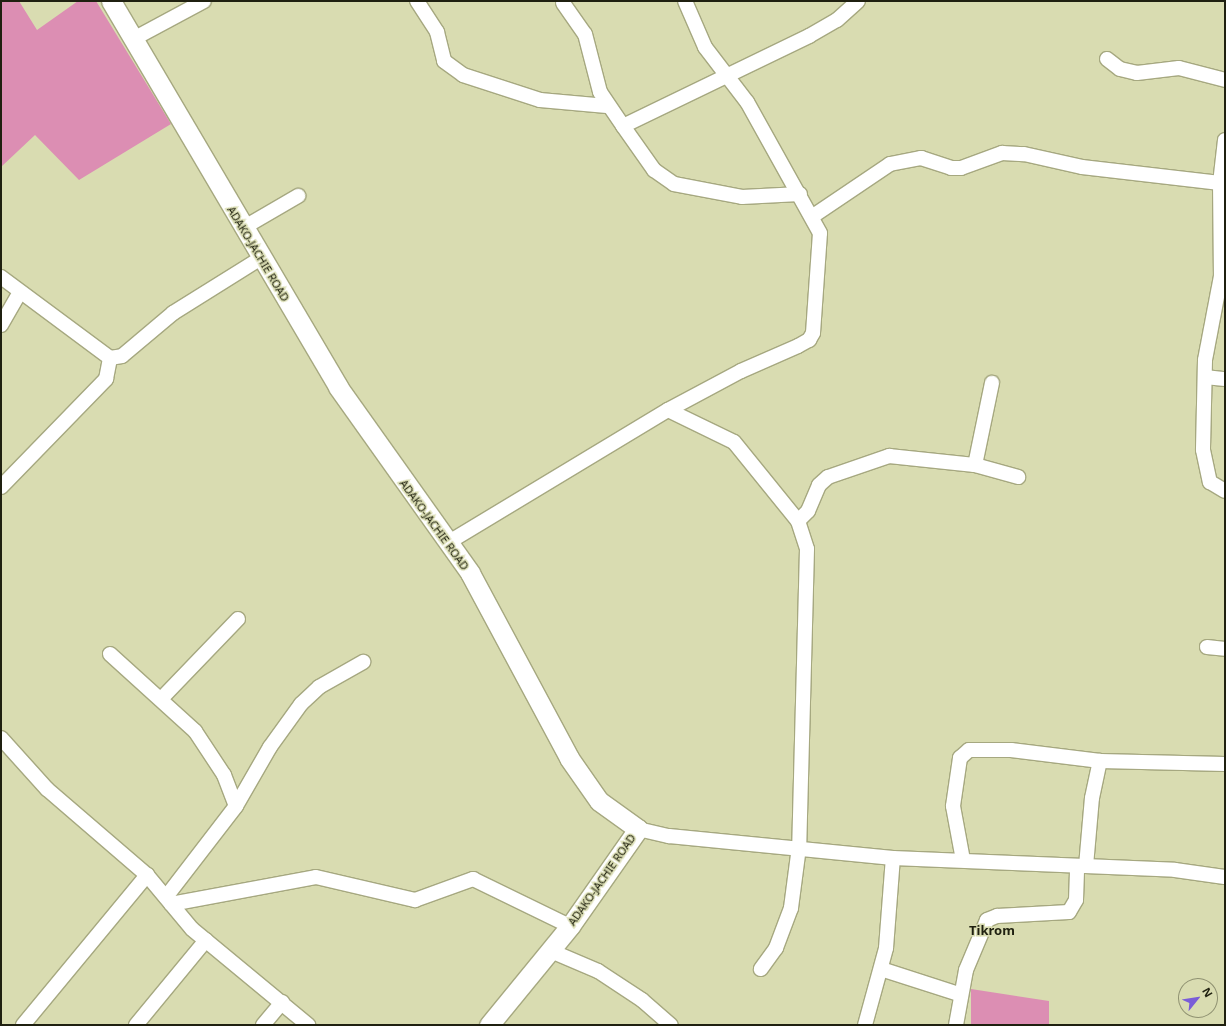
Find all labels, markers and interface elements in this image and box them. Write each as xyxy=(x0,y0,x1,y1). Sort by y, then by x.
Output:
street label: ADAKO-JACHIE ROAD xyxy=(224,204,292,304)
street label: ADAKO-JACHIE ROAD xyxy=(397,477,471,573)
street label: ADAKO-JACHIE ROAD xyxy=(565,832,639,928)
district label: Tikrom xyxy=(969,922,1015,938)
north arrow xyxy=(1178,978,1218,1018)
text: N xyxy=(1199,985,1217,1000)

